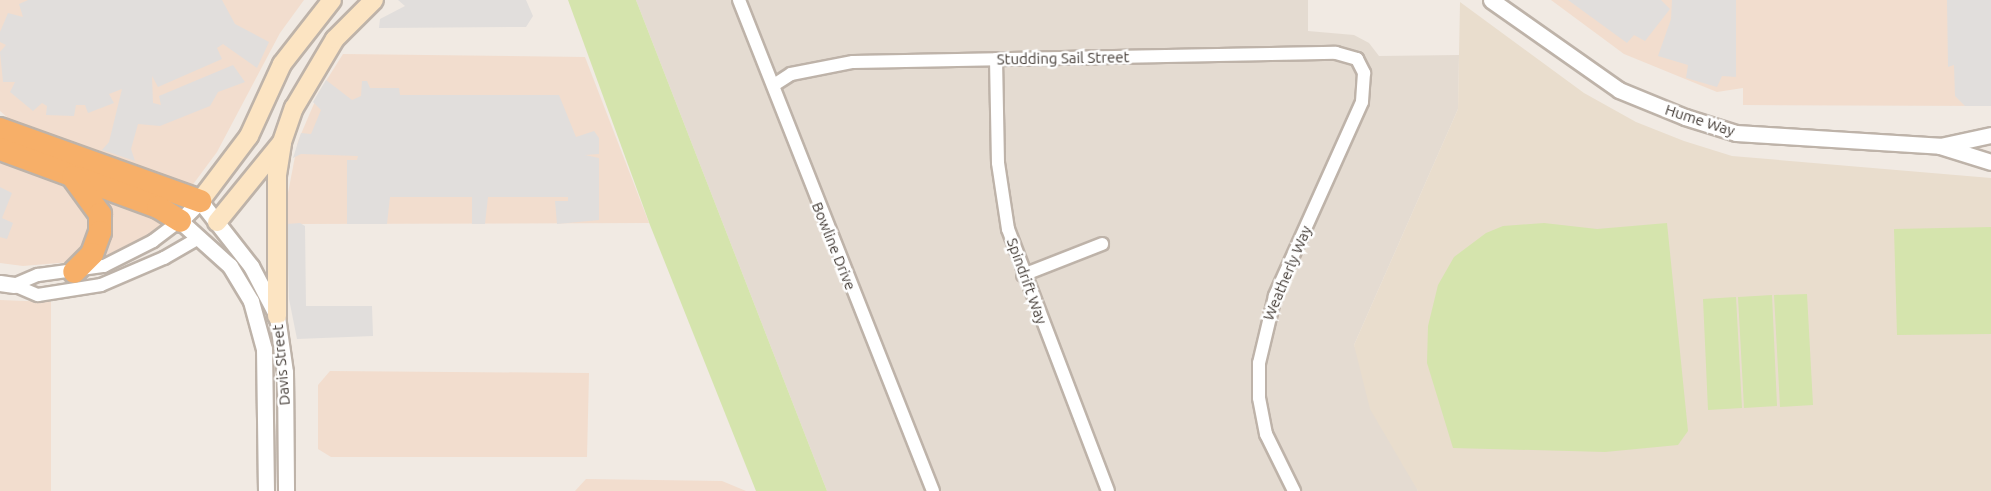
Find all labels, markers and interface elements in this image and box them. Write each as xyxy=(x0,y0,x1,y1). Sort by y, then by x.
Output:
street label: Studding Sail Street xyxy=(997,48,1129,68)
street label: Hume Way xyxy=(1663,100,1737,140)
street label: Bowline Drive xyxy=(808,199,860,293)
street label: Weatherly Way xyxy=(1259,223,1315,323)
street label: Spindrift Way xyxy=(1003,235,1051,327)
street label: Davis Street xyxy=(269,324,293,406)

